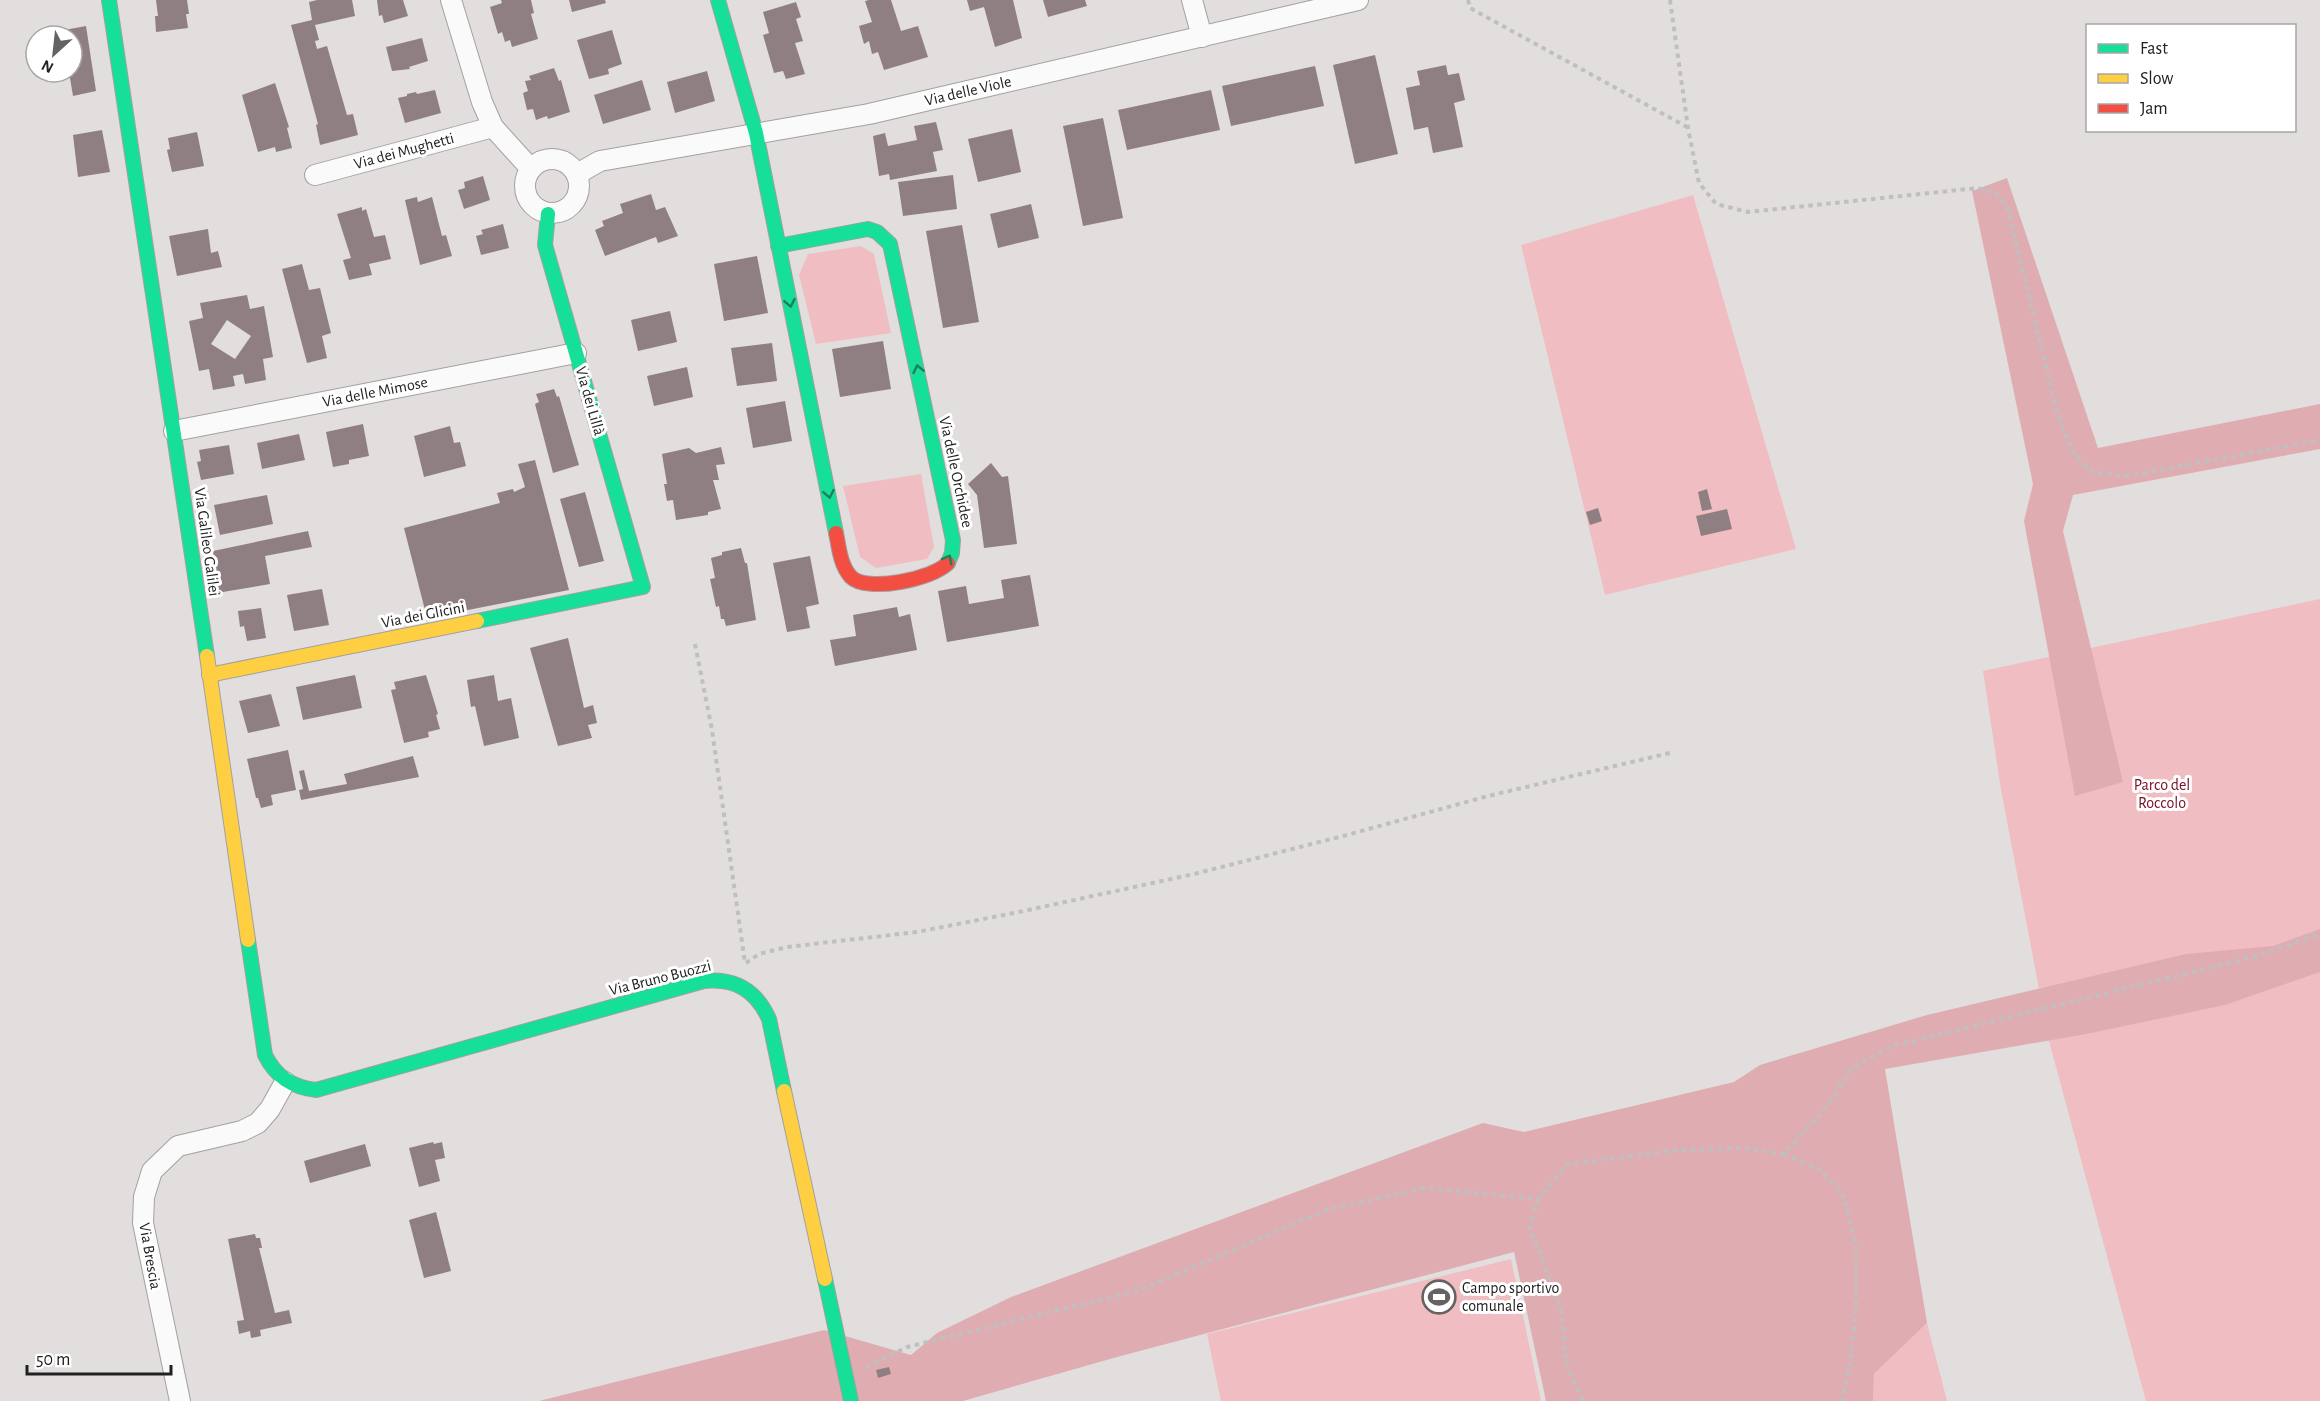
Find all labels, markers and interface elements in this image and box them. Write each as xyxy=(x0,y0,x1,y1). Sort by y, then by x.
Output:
north arrow xyxy=(24,24,84,84)
legend xyxy=(2086,24,2296,132)
text: Fast xyxy=(2140,40,2168,58)
text: N xyxy=(39,57,56,76)
text: Slow xyxy=(2140,70,2173,88)
street label: Via delle Viole xyxy=(923,73,1013,109)
text: Jam xyxy=(2140,100,2168,118)
street label: Via dei Mughetti xyxy=(352,130,456,172)
one-way arrow xyxy=(783,298,796,308)
one-way arrow xyxy=(912,364,925,374)
street label: Via dei Lillà xyxy=(573,365,607,437)
street label: Via delle Mimose xyxy=(321,374,429,410)
street label: Via delle Orchidee xyxy=(936,415,976,529)
street label: Via Galileo Galilei xyxy=(191,487,223,597)
one-way arrow xyxy=(822,489,835,499)
one-way arrow xyxy=(941,554,952,565)
street label: Via dei Glicini xyxy=(380,599,466,631)
park label: Parco del Roccolo xyxy=(2134,777,2190,811)
street label: Via Bruno Buozzi xyxy=(607,958,713,998)
street label: Via Brescia xyxy=(136,1222,164,1290)
sports icon: Campo sportivo comunale xyxy=(1421,1279,1457,1315)
place label: Campo sportivo comunale xyxy=(1462,1280,1559,1314)
scale bar xyxy=(27,1338,171,1376)
text: 50 m xyxy=(36,1351,70,1369)

